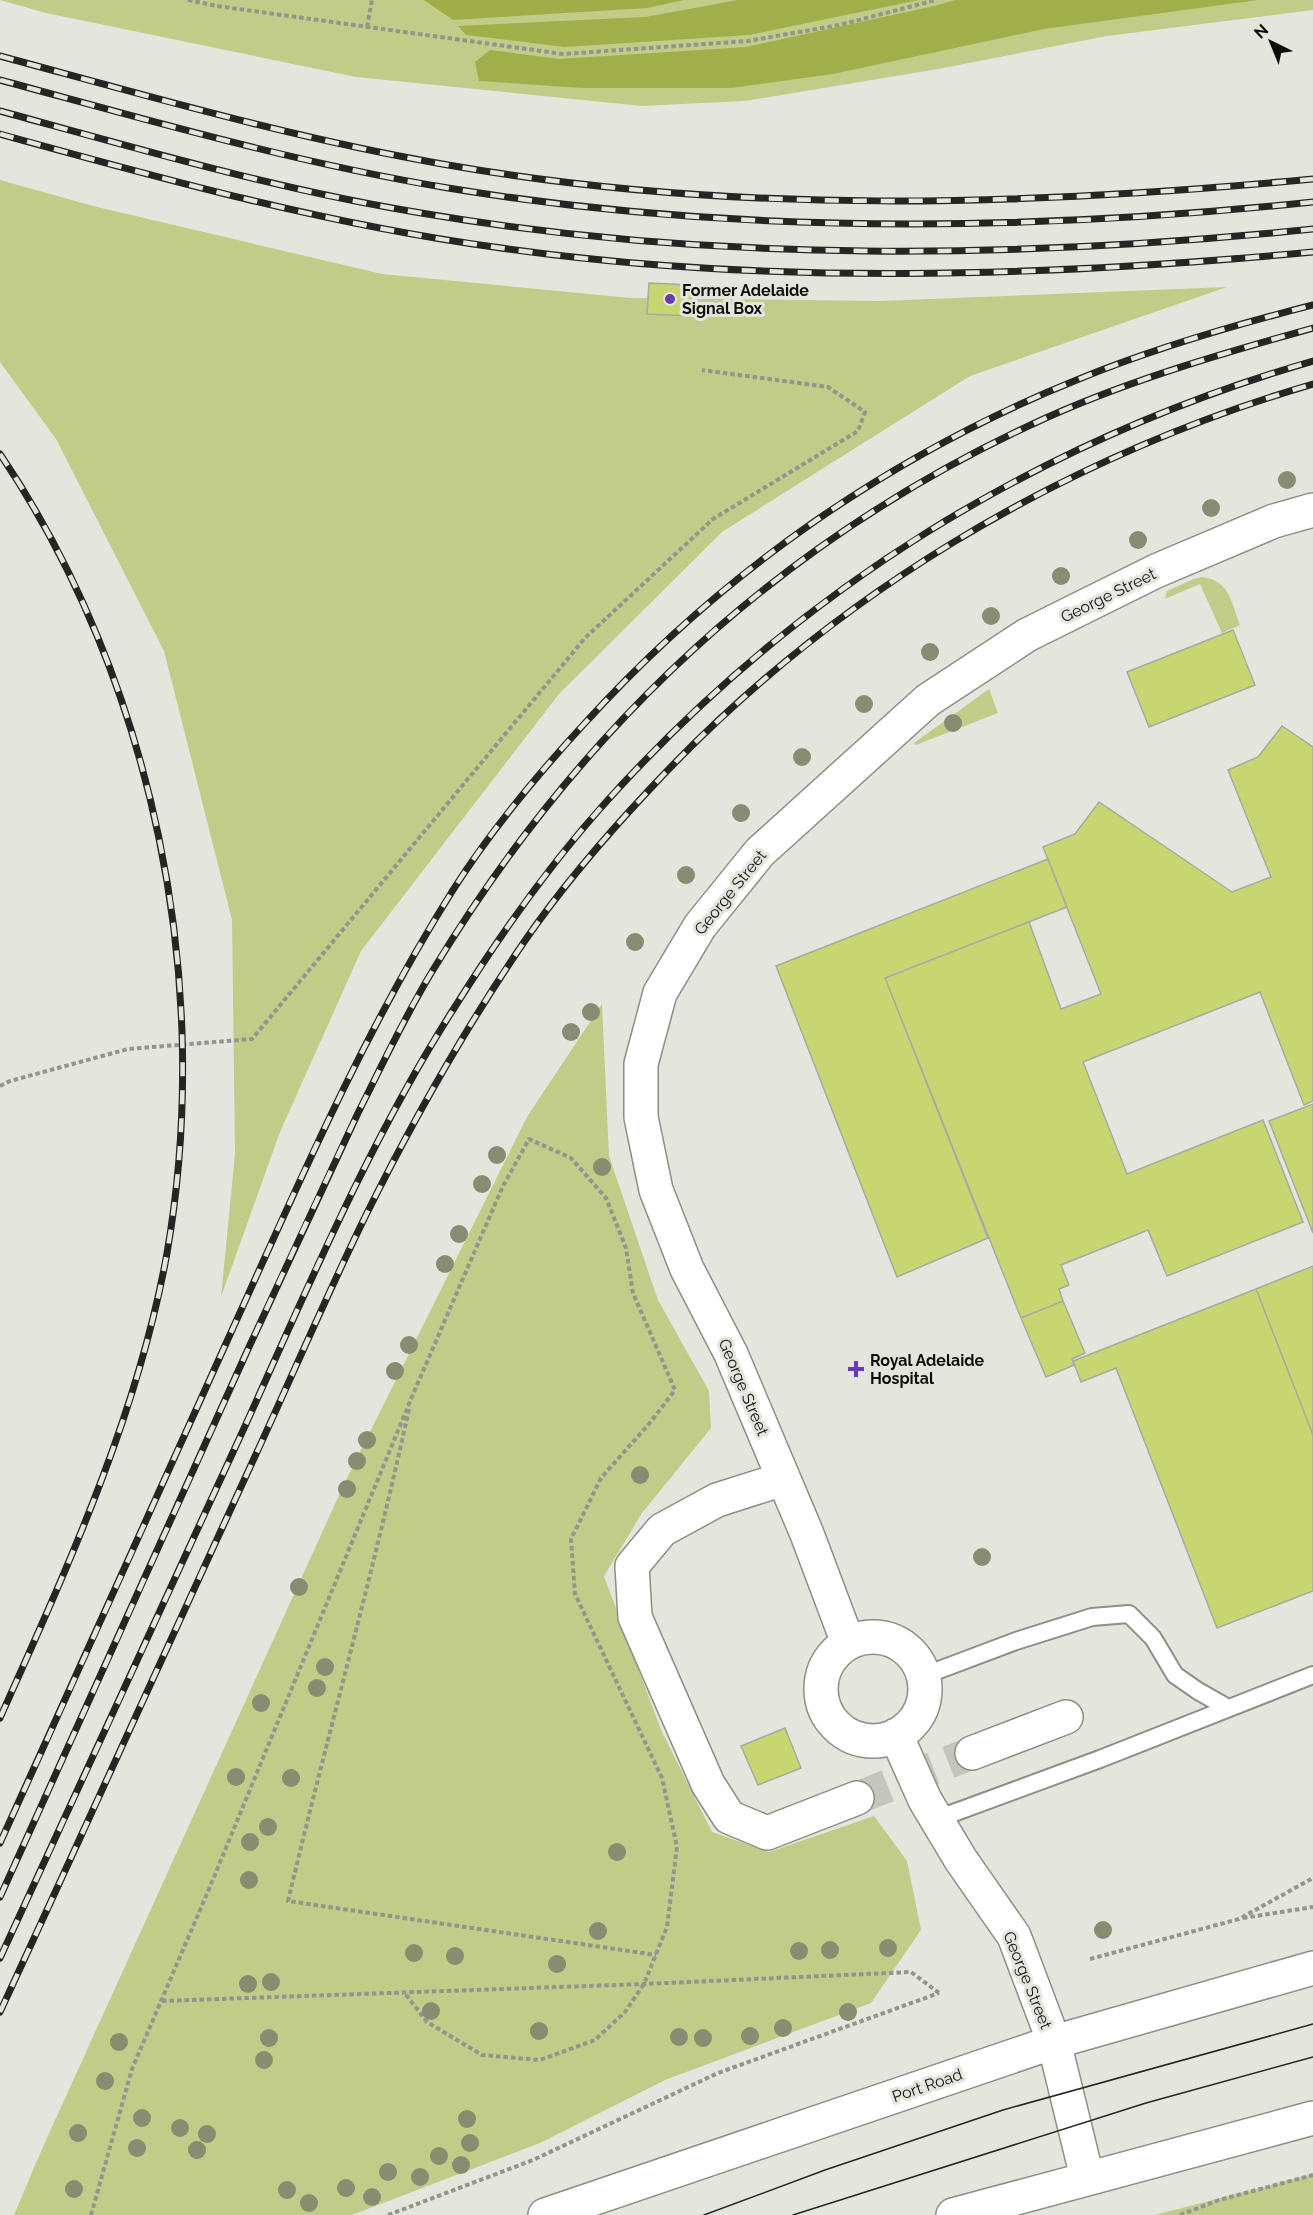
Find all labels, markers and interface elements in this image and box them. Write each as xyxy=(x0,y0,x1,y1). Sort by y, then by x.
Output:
north arrow xyxy=(1241,12,1301,72)
text: N xyxy=(1250,20,1272,43)
place label: Former Adelaide Signal Box xyxy=(682,281,809,318)
marker: Former Adelaide Signal Box xyxy=(663,292,677,306)
street label: George Street xyxy=(1058,564,1159,627)
street label: George Street xyxy=(690,846,771,939)
street label: George Street xyxy=(715,1336,773,1439)
place label: Royal Adelaide Hospital xyxy=(870,1351,985,1388)
marker: Royal Adelaide Hospital xyxy=(847,1360,865,1378)
street label: George Street xyxy=(999,1929,1056,2032)
street label: Port Road xyxy=(890,2065,965,2106)

